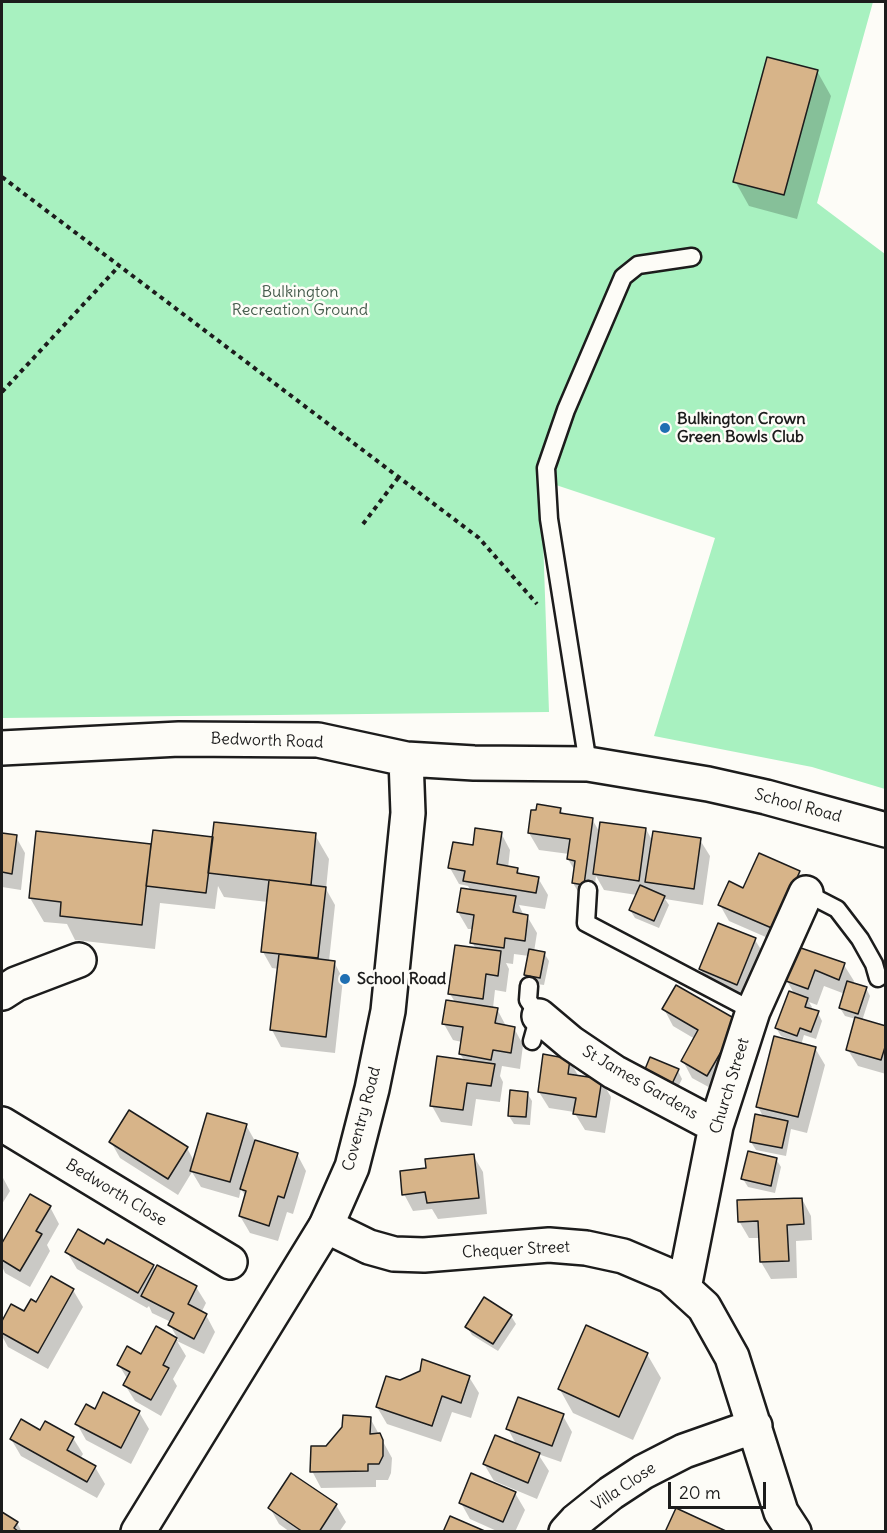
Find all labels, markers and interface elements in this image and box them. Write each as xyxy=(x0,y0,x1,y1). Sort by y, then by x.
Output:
park label: Bulkington Recreation Ground xyxy=(232,282,368,320)
place label: Bulkington Crown Green Bowls Club xyxy=(677,409,805,447)
marker: Bulkington Crown Green Bowls Club xyxy=(658,421,672,435)
street label: Bedworth Road xyxy=(210,729,324,753)
street label: School Road xyxy=(752,785,844,827)
place label: School Road xyxy=(357,969,446,989)
marker: School Road xyxy=(338,972,352,986)
street label: Church Street xyxy=(706,1036,754,1136)
street label: St James Gardens xyxy=(579,1042,701,1124)
street label: Coventry Road xyxy=(339,1065,385,1173)
street label: Bedworth Close xyxy=(62,1155,170,1231)
street label: Chequer Street xyxy=(461,1238,571,1262)
street label: Villa Close xyxy=(588,1459,660,1515)
scale bar xyxy=(671,1470,768,1508)
text: 20 m xyxy=(679,1481,721,1504)

